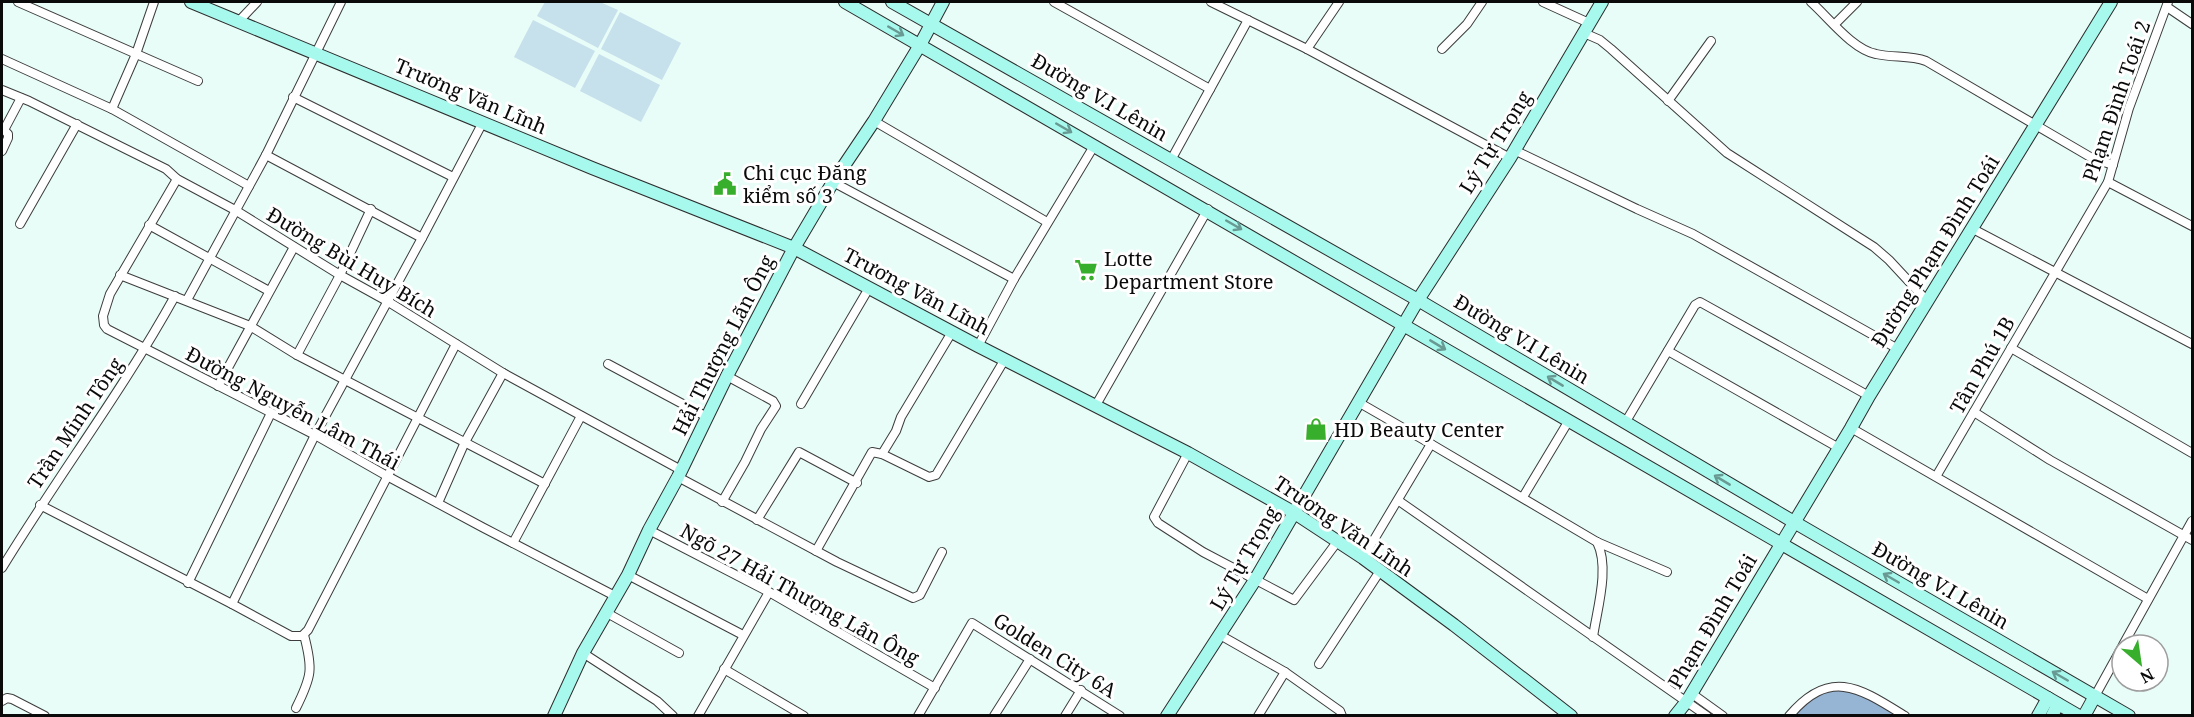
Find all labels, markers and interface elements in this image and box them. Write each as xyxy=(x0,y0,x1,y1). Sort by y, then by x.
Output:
street label: Phạm Đình Toái 2 xyxy=(2076,17,2156,185)
one-way arrow xyxy=(887,25,904,37)
street label: Đường V.I Lênin xyxy=(1027,47,1173,147)
street label: Trương Văn Lĩnh xyxy=(391,52,551,140)
street label: Lý Tự Trọng xyxy=(1453,85,1537,198)
one-way arrow xyxy=(1056,123,1073,135)
street label: Đường Phạm Đình Toái xyxy=(1865,149,2006,352)
place label: Chi cục Đăng kiểm số 3 xyxy=(743,159,867,209)
public building icon: Chi cục Đăng kiểm số 3 xyxy=(712,171,738,197)
street label: Đường Bùi Huy Bích xyxy=(262,200,442,324)
one-way arrow xyxy=(1225,219,1242,231)
street label: Trương Văn Lĩnh xyxy=(839,241,995,341)
place label: Lotte Department Store xyxy=(1104,245,1274,295)
street label: Hải Thượng Lãn Ông xyxy=(666,250,780,440)
supermarket icon: Lotte Department Store xyxy=(1073,257,1099,283)
street label: Đường V.I Lênin xyxy=(1449,288,1595,390)
street label: Tân Phú 1B xyxy=(1943,311,2021,419)
one-way arrow xyxy=(1429,339,1446,351)
street label: Đường Nguyễn Lâm Thái xyxy=(181,340,405,476)
street label: Trần Minh Tông xyxy=(21,352,129,494)
one-way arrow xyxy=(1546,375,1564,386)
shop icon: HD Beauty Center xyxy=(1303,416,1329,442)
place label: HD Beauty Center xyxy=(1334,416,1504,443)
street label: Trương Văn Lĩnh xyxy=(1269,469,1419,583)
one-way arrow xyxy=(1714,474,1731,486)
street label: Lý Tự Trọng xyxy=(1203,501,1285,615)
street label: Ngõ 27 Hải Thượng Lãn Ông xyxy=(676,517,924,671)
street label: Đường V.I Lênin xyxy=(1868,535,2014,635)
street label: Phạm Đình Toái xyxy=(1661,548,1763,693)
one-way arrow xyxy=(1883,572,1900,584)
street label: Golden City 6A xyxy=(988,606,1123,704)
north arrow xyxy=(2110,633,2170,693)
text: N xyxy=(2136,663,2158,689)
one-way arrow xyxy=(2052,670,2069,682)

